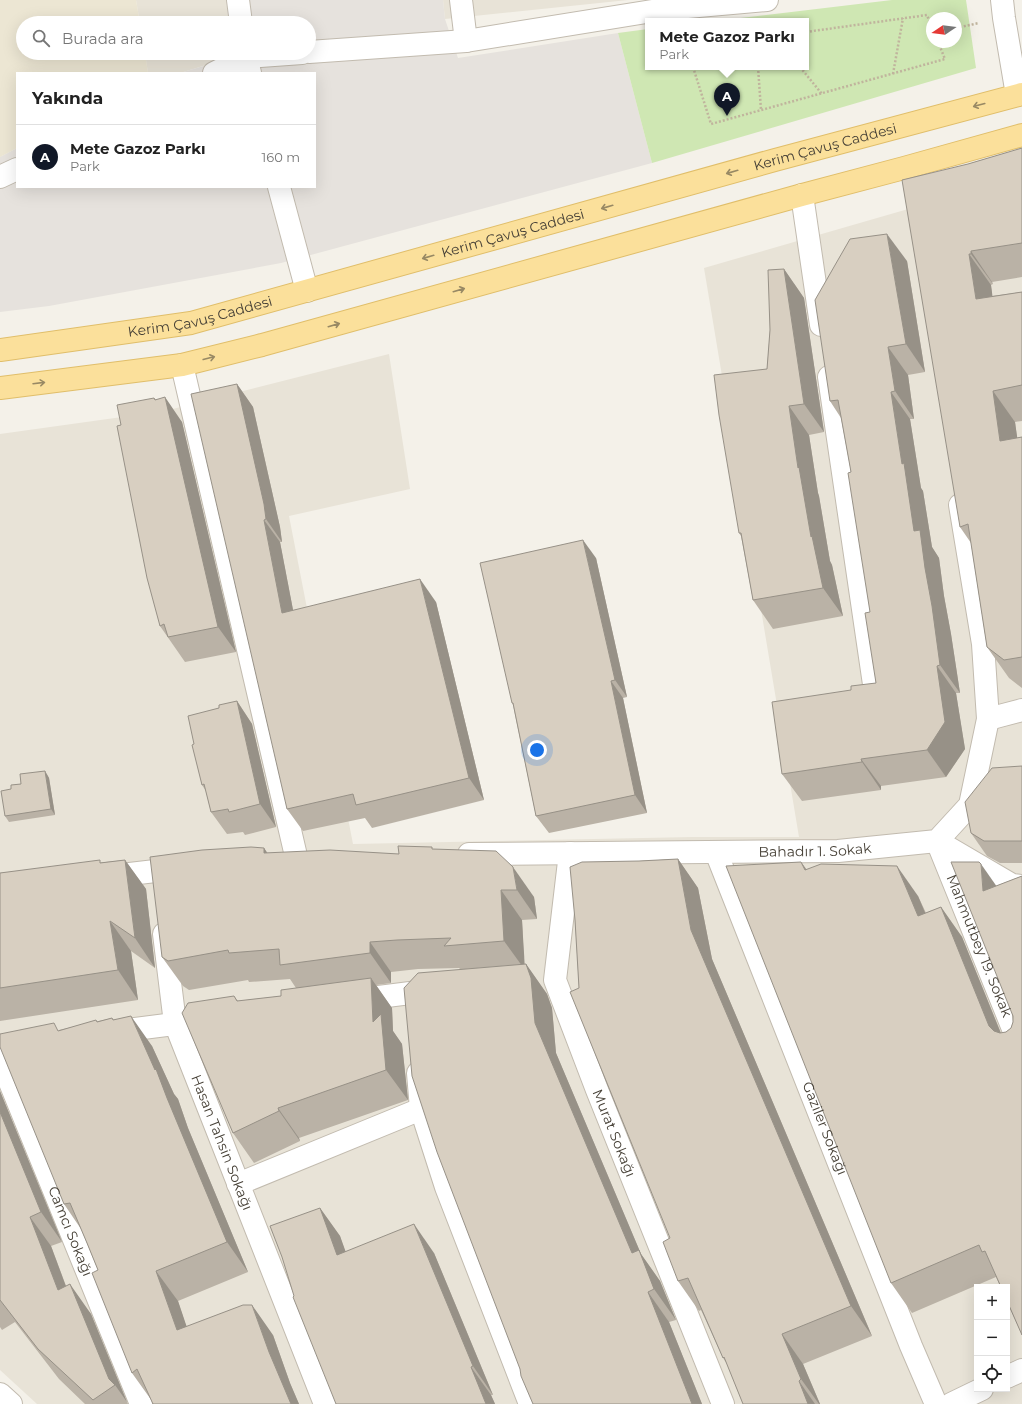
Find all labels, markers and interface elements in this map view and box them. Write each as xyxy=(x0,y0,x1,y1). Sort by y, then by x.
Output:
north arrow xyxy=(926,12,962,48)
search box xyxy=(16,16,316,60)
popup xyxy=(645,18,809,70)
icon: search xyxy=(30,27,52,49)
text: Mete Gazoz Parkı xyxy=(659,27,795,46)
text: Burada ara xyxy=(62,29,144,48)
text: Park xyxy=(659,46,689,62)
pin: A xyxy=(714,83,740,116)
text: Yakında xyxy=(32,88,103,108)
one-way arrow xyxy=(973,102,986,110)
street label: Kerim Çavuş Caddesi xyxy=(751,119,899,175)
text: Mete Gazoz Parkı xyxy=(70,139,205,158)
text: A xyxy=(40,149,50,165)
text: 160 m xyxy=(262,149,300,165)
text: Park xyxy=(70,158,100,174)
one-way arrow xyxy=(726,169,739,176)
one-way arrow xyxy=(601,204,614,211)
street label: Kerim Çavuş Caddesi xyxy=(439,205,586,262)
one-way arrow xyxy=(422,254,435,261)
one-way arrow xyxy=(453,286,466,293)
street label: Kerim Çavuş Caddesi xyxy=(127,292,274,341)
one-way arrow xyxy=(327,320,340,328)
one-way arrow xyxy=(202,354,215,361)
one-way arrow xyxy=(32,380,45,387)
your location xyxy=(527,740,547,760)
street label: Bahadır 1. Sokak xyxy=(758,839,873,861)
street label: Mahmutbey 19. Sokak xyxy=(942,872,1017,1020)
street label: Hasan Tahsin Sokağı xyxy=(187,1072,257,1213)
street label: Gaziler Sokağı xyxy=(799,1079,852,1178)
street label: Murat Sokağı xyxy=(589,1087,640,1179)
street label: Camcı Sokağı xyxy=(44,1184,97,1279)
map controls xyxy=(974,1284,1010,1392)
button: + xyxy=(974,1284,1010,1320)
button: − xyxy=(974,1320,1010,1356)
button: locate xyxy=(974,1356,1010,1392)

